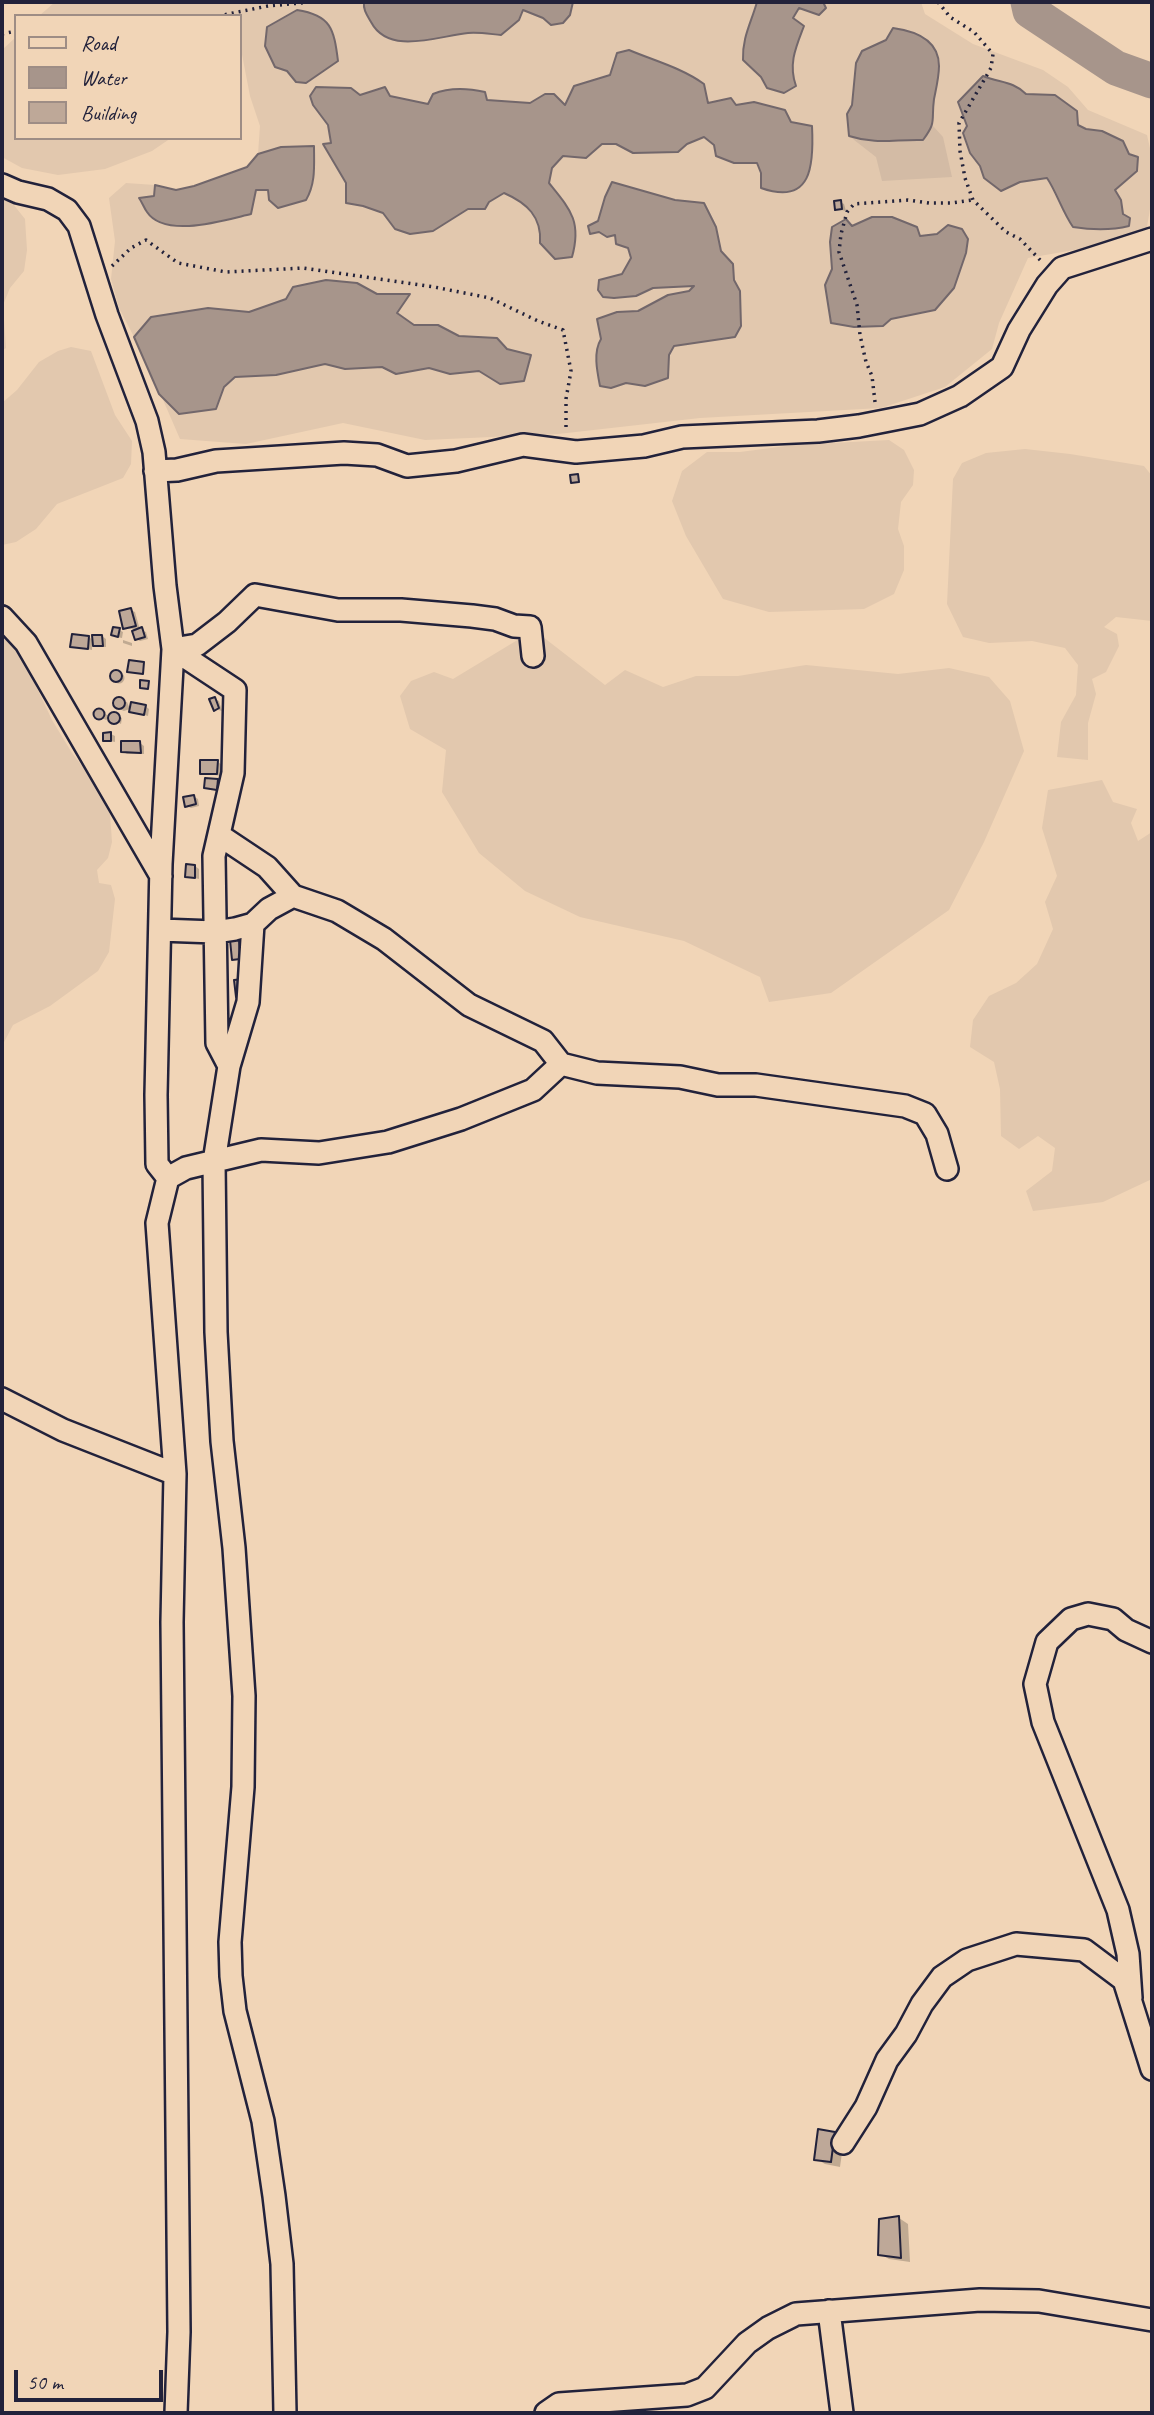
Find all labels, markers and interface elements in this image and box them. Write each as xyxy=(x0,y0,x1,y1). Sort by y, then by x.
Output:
legend xyxy=(14,14,242,140)
text: Road xyxy=(81,30,116,56)
text: Water xyxy=(81,65,127,91)
text: Building xyxy=(81,100,136,126)
scale bar xyxy=(18,2356,166,2400)
text: 50 m xyxy=(27,2369,63,2395)

